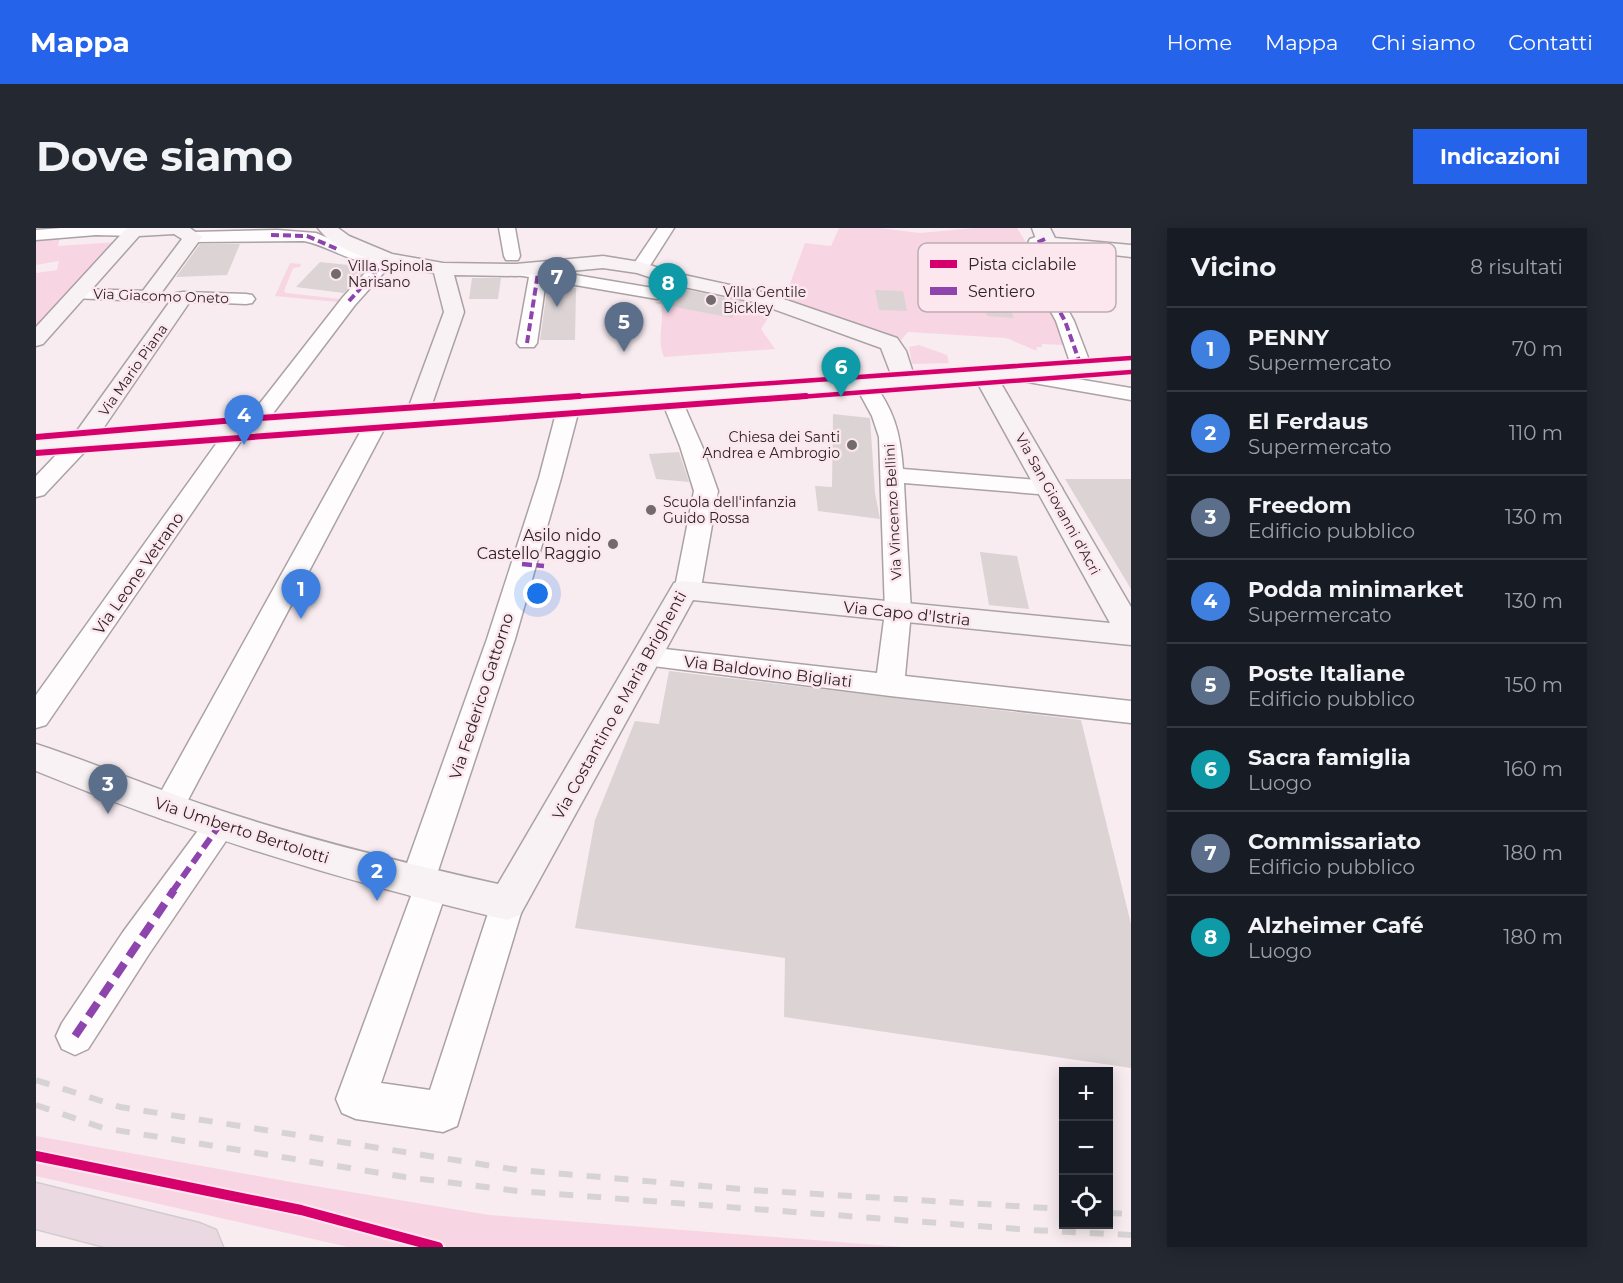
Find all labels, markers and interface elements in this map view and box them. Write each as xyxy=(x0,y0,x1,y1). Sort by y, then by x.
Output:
text: Mappa xyxy=(30,25,130,59)
text: Home xyxy=(1167,30,1232,55)
text: Mappa xyxy=(1265,30,1338,55)
text: Chi siamo xyxy=(1371,30,1475,55)
text: Contatti xyxy=(1508,30,1593,55)
button: Indicazioni xyxy=(1413,129,1587,184)
text: Dove siamo xyxy=(36,130,293,182)
legend xyxy=(918,243,1116,312)
text: Vicino xyxy=(1191,251,1276,283)
text: Pista ciclabile xyxy=(968,255,1076,274)
text: 8 risultati xyxy=(1470,255,1563,279)
place label: Villa Spinola Narisano xyxy=(348,257,433,291)
pin: 7 xyxy=(538,257,576,307)
pin: 8 xyxy=(648,264,688,313)
marker: Villa Spinola Narisano xyxy=(329,267,343,281)
text: Sentiero xyxy=(968,282,1035,301)
place label: Villa Gentile Bickley xyxy=(723,283,806,317)
street label: Via Giacomo Oneto xyxy=(93,285,229,307)
marker: Villa Gentile Bickley xyxy=(704,293,718,307)
pin: 5 xyxy=(604,302,644,352)
street label: Via Mario Piana xyxy=(95,320,171,420)
text: PENNY xyxy=(1248,324,1329,351)
text: 1 xyxy=(1207,337,1214,361)
text: 70 m xyxy=(1512,337,1563,361)
pin: 6 xyxy=(822,348,860,397)
text: Supermercato xyxy=(1248,351,1392,375)
pin: 4 xyxy=(224,396,264,445)
text: El Ferdaus xyxy=(1248,408,1368,435)
text: 2 xyxy=(1205,421,1216,445)
text: 110 m xyxy=(1509,421,1563,445)
place label: Chiesa dei Santi Andrea e Ambrogio xyxy=(703,428,840,462)
street label: Via San Giovanni d'Acri xyxy=(1012,430,1104,578)
text: Supermercato xyxy=(1248,435,1392,459)
marker: Chiesa dei Santi Andrea e Ambrogio xyxy=(845,438,859,452)
street label: Via Vincenzo Bellini xyxy=(880,443,906,581)
text: Freedom xyxy=(1248,492,1352,519)
place label: Scuola dell'infanzia Guido Rossa xyxy=(663,493,796,527)
marker: Scuola dell'infanzia Guido Rossa xyxy=(644,503,658,517)
text: 3 xyxy=(1205,505,1216,529)
text: 130 m xyxy=(1505,505,1563,529)
street label: Via Leone Vetrano xyxy=(89,508,188,638)
text: Edificio pubblico xyxy=(1248,519,1415,543)
place label: Asilo nido Castello Raggio xyxy=(477,526,601,563)
marker: Asilo nido Castello Raggio xyxy=(606,537,620,551)
pin: 1 xyxy=(282,570,320,619)
text: Podda minimarket xyxy=(1248,576,1463,603)
your location xyxy=(523,579,552,608)
street label: Via Costantino e Maria Brighenti xyxy=(548,588,690,823)
text: 4 xyxy=(1204,589,1217,613)
text: 130 m xyxy=(1505,589,1563,613)
street label: Via Capo d'Istria xyxy=(842,597,971,630)
text: Supermercato xyxy=(1248,603,1392,627)
street label: Via Federico Gattorno xyxy=(446,610,517,782)
street label: Via Baldovino Bigliati xyxy=(683,652,853,691)
text: Poste Italiane xyxy=(1248,660,1405,687)
text: 5 xyxy=(1205,673,1216,697)
text: 150 m xyxy=(1505,673,1563,697)
text: Edificio pubblico xyxy=(1248,687,1415,711)
text: Sacra famiglia xyxy=(1248,744,1411,771)
text: 6 xyxy=(1204,757,1217,781)
text: 160 m xyxy=(1504,757,1563,781)
pin: 3 xyxy=(88,764,128,814)
text: Luogo xyxy=(1248,771,1312,795)
street label: Via Umberto Bertolotti xyxy=(152,793,331,868)
text: Commissariato xyxy=(1248,828,1421,855)
text: 7 xyxy=(1204,841,1217,865)
text: 180 m xyxy=(1503,841,1563,865)
pin: 2 xyxy=(358,852,396,901)
text: Edificio pubblico xyxy=(1248,855,1415,879)
text: Alzheimer Café xyxy=(1248,912,1424,939)
text: 8 xyxy=(1204,925,1217,949)
text: 180 m xyxy=(1503,925,1563,949)
text: Luogo xyxy=(1248,939,1312,963)
map controls xyxy=(1059,1067,1113,1229)
button: + xyxy=(1059,1067,1113,1121)
button: − xyxy=(1059,1121,1113,1175)
button: locate xyxy=(1059,1175,1113,1229)

